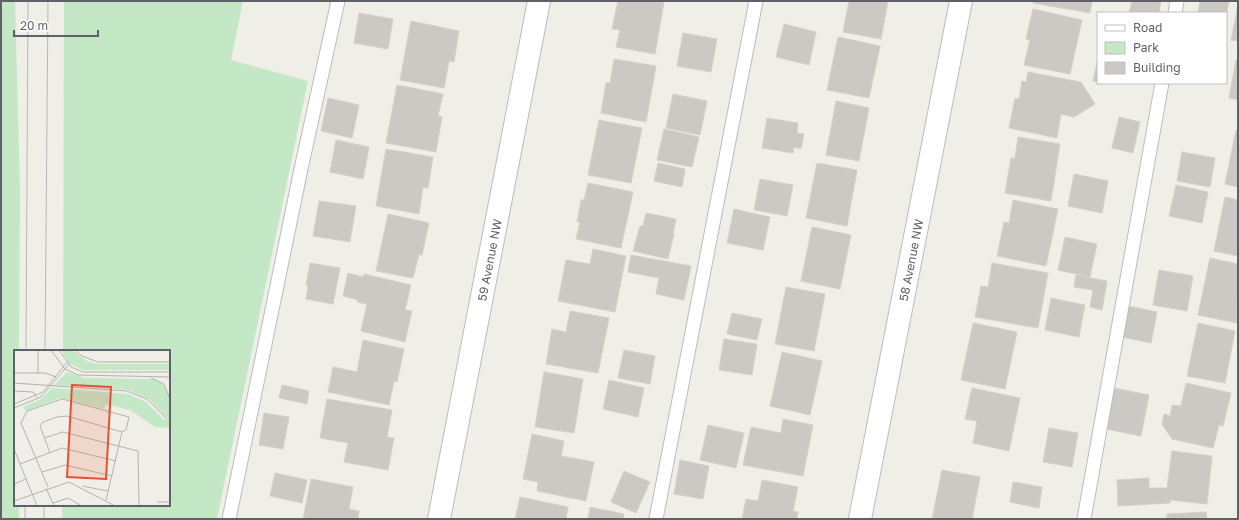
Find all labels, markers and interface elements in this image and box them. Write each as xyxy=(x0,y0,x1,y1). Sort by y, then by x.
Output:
scale bar xyxy=(14,12,98,38)
legend xyxy=(1097,12,1227,84)
text: 20 m xyxy=(20,18,48,33)
text: Road xyxy=(1133,20,1162,35)
text: Park xyxy=(1133,40,1159,55)
text: Building xyxy=(1133,60,1181,75)
street label: 59 Avenue NW xyxy=(474,217,504,302)
street label: 58 Avenue NW xyxy=(895,217,926,302)
inset map xyxy=(14,350,170,506)

